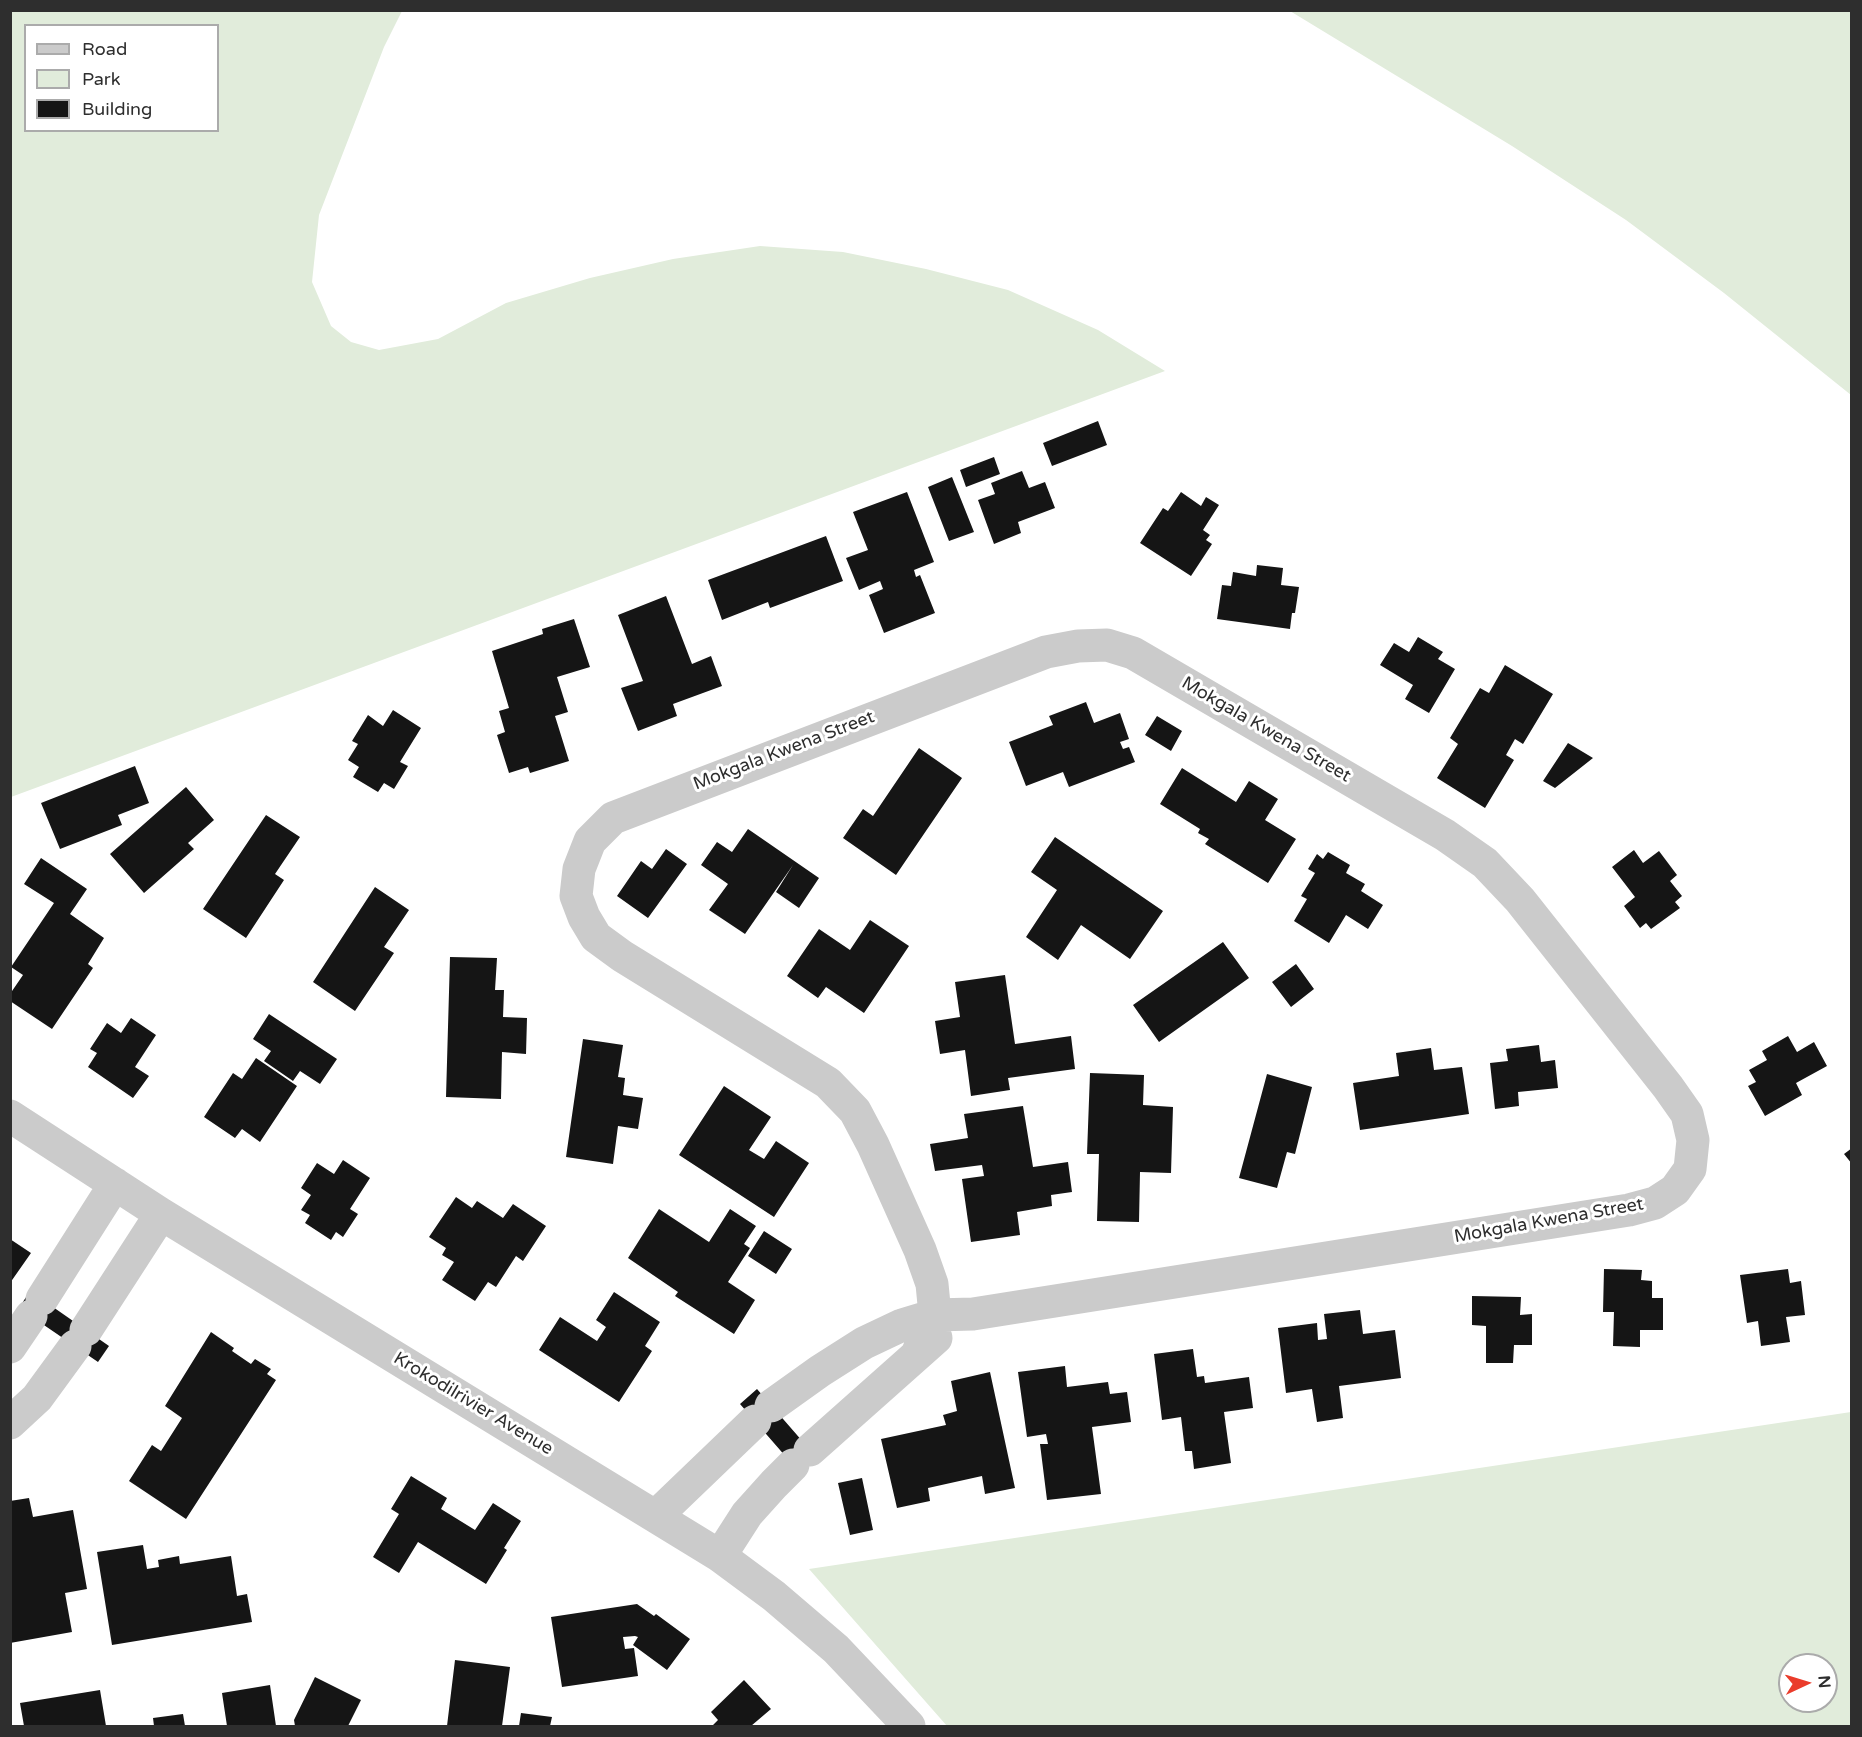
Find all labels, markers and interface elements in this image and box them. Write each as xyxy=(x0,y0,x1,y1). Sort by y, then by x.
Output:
legend xyxy=(24,24,219,132)
text: Road xyxy=(82,38,127,60)
text: Park xyxy=(82,68,120,90)
text: Building xyxy=(82,98,152,120)
street label: Mokgala Kwena Street xyxy=(1177,673,1355,787)
street label: Mokgala Kwena Street xyxy=(690,707,878,795)
street label: Mokgala Kwena Street xyxy=(1453,1194,1645,1248)
street label: Krokodilrivier Avenue xyxy=(389,1348,557,1460)
north arrow xyxy=(1778,1653,1838,1713)
text: N xyxy=(1814,1675,1834,1689)

